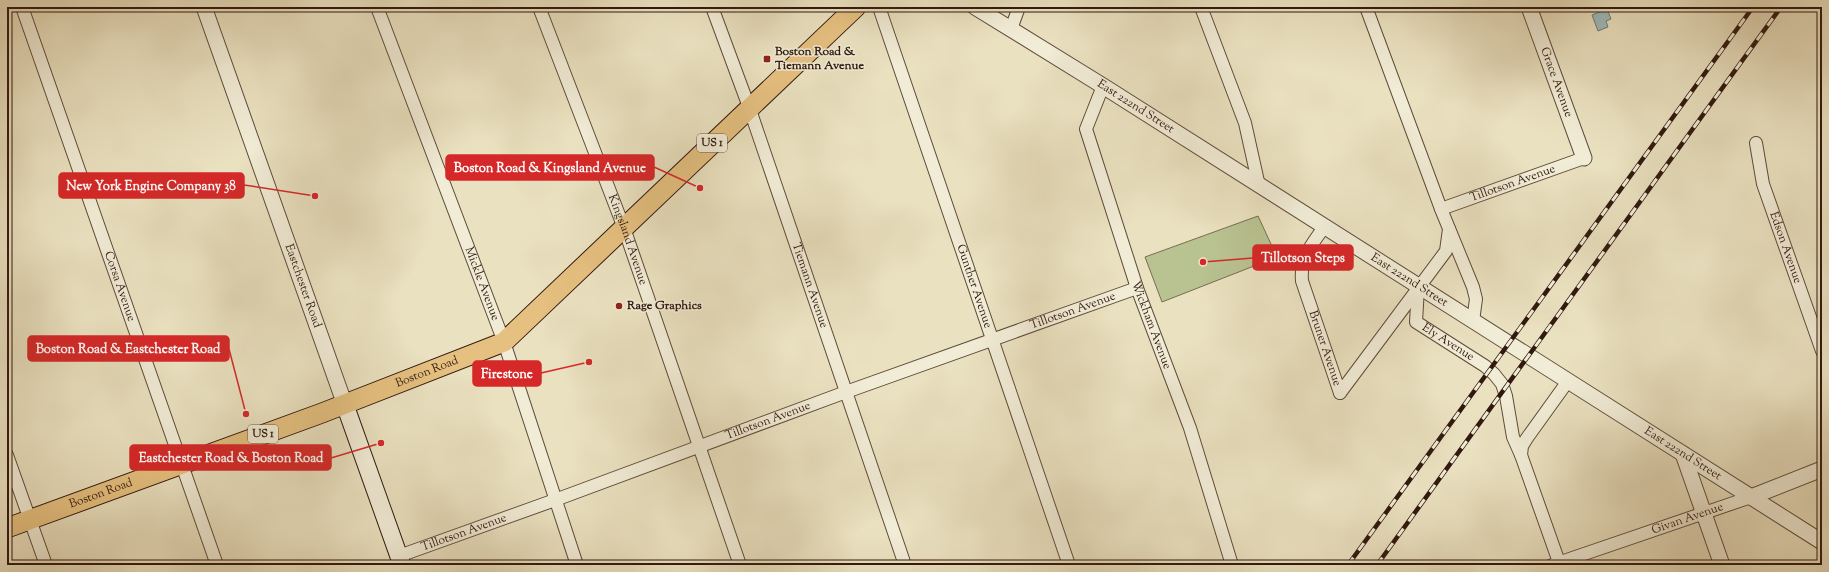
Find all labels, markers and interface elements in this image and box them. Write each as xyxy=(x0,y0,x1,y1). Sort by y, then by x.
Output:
place label: Boston Road & Tiemann Avenue xyxy=(774,43,864,75)
street label: Grace Avenue xyxy=(1535,45,1578,120)
marker: Boston Road & Tiemann Avenue xyxy=(762,54,772,64)
street label: East 222nd Street xyxy=(1093,75,1178,138)
road number: US 1 xyxy=(697,134,727,152)
callout: Boston Road & Kingsland Avenue xyxy=(446,155,654,180)
text: Boston Road & Kingsland Avenue xyxy=(454,160,646,178)
street label: Tillotson Avenue xyxy=(1467,160,1558,207)
callout: New York Engine Company 38 xyxy=(59,173,244,198)
text: New York Engine Company 38 xyxy=(66,178,236,196)
street label: Kingsland Avenue xyxy=(603,192,652,288)
street label: Edson Avenue xyxy=(1764,209,1807,286)
street label: Tiemann Avenue xyxy=(787,240,833,331)
street label: Eastchester Road xyxy=(280,242,326,331)
street label: Gunther Avenue xyxy=(951,242,997,331)
street label: Mickle Avenue xyxy=(460,244,504,324)
callout: Tillotson Steps xyxy=(1253,245,1353,270)
street label: Corsa Avenue xyxy=(99,249,140,324)
street label: East 222nd Street xyxy=(1367,249,1451,311)
text: Tillotson Steps xyxy=(1261,250,1345,268)
street label: Wickham Avenue xyxy=(1126,279,1176,372)
street label: Tillotson Avenue xyxy=(1028,287,1118,334)
place label: Rage Graphics xyxy=(626,297,702,315)
marker: Rage Graphics xyxy=(614,301,624,311)
street label: Bruner Avenue xyxy=(1304,308,1346,389)
street label: Ely Avenue xyxy=(1418,319,1478,366)
callout: Boston Road & Eastchester Road xyxy=(28,336,229,361)
text: Boston Road & Eastchester Road xyxy=(36,341,221,359)
street label: Boston Road xyxy=(393,352,461,392)
callout: Firestone xyxy=(473,361,541,386)
text: Firestone xyxy=(481,366,533,384)
street label: Tillotson Avenue xyxy=(723,397,814,445)
street label: East 222nd Street xyxy=(1641,422,1725,485)
road number: US 1 xyxy=(248,425,278,443)
callout: Eastchester Road & Boston Road xyxy=(130,445,331,470)
text: Eastchester Road & Boston Road xyxy=(139,450,324,468)
street label: Boston Road xyxy=(67,474,135,514)
street label: Givan Avenue xyxy=(1649,498,1726,539)
street label: Tillotson Avenue xyxy=(419,509,510,556)

